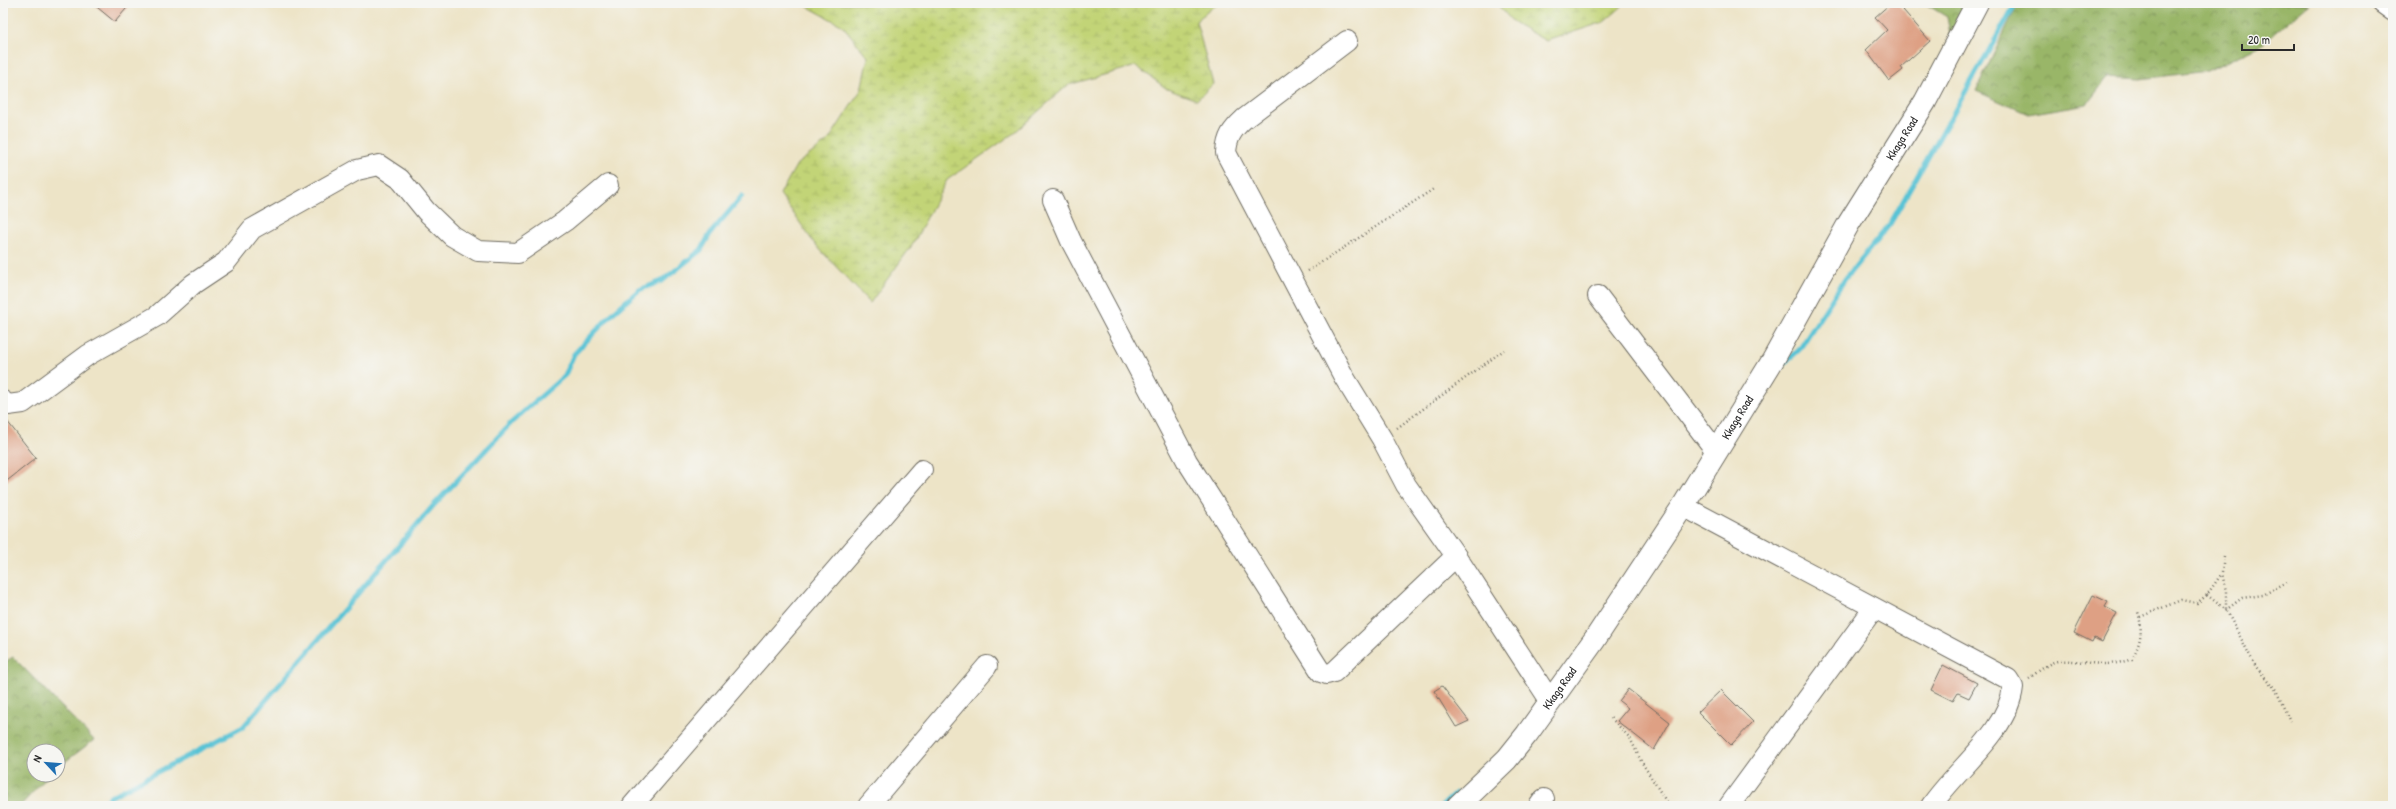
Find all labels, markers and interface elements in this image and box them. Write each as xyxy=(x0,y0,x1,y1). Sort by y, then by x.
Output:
scale bar xyxy=(2242,26,2294,52)
text: 20 m xyxy=(2248,31,2270,48)
street label: Kkaga Road xyxy=(1881,113,1922,163)
street label: Kkaga Road xyxy=(1717,392,1757,443)
street label: Kkaga Road xyxy=(1538,663,1580,713)
north arrow xyxy=(26,743,66,783)
text: N xyxy=(29,753,45,764)

